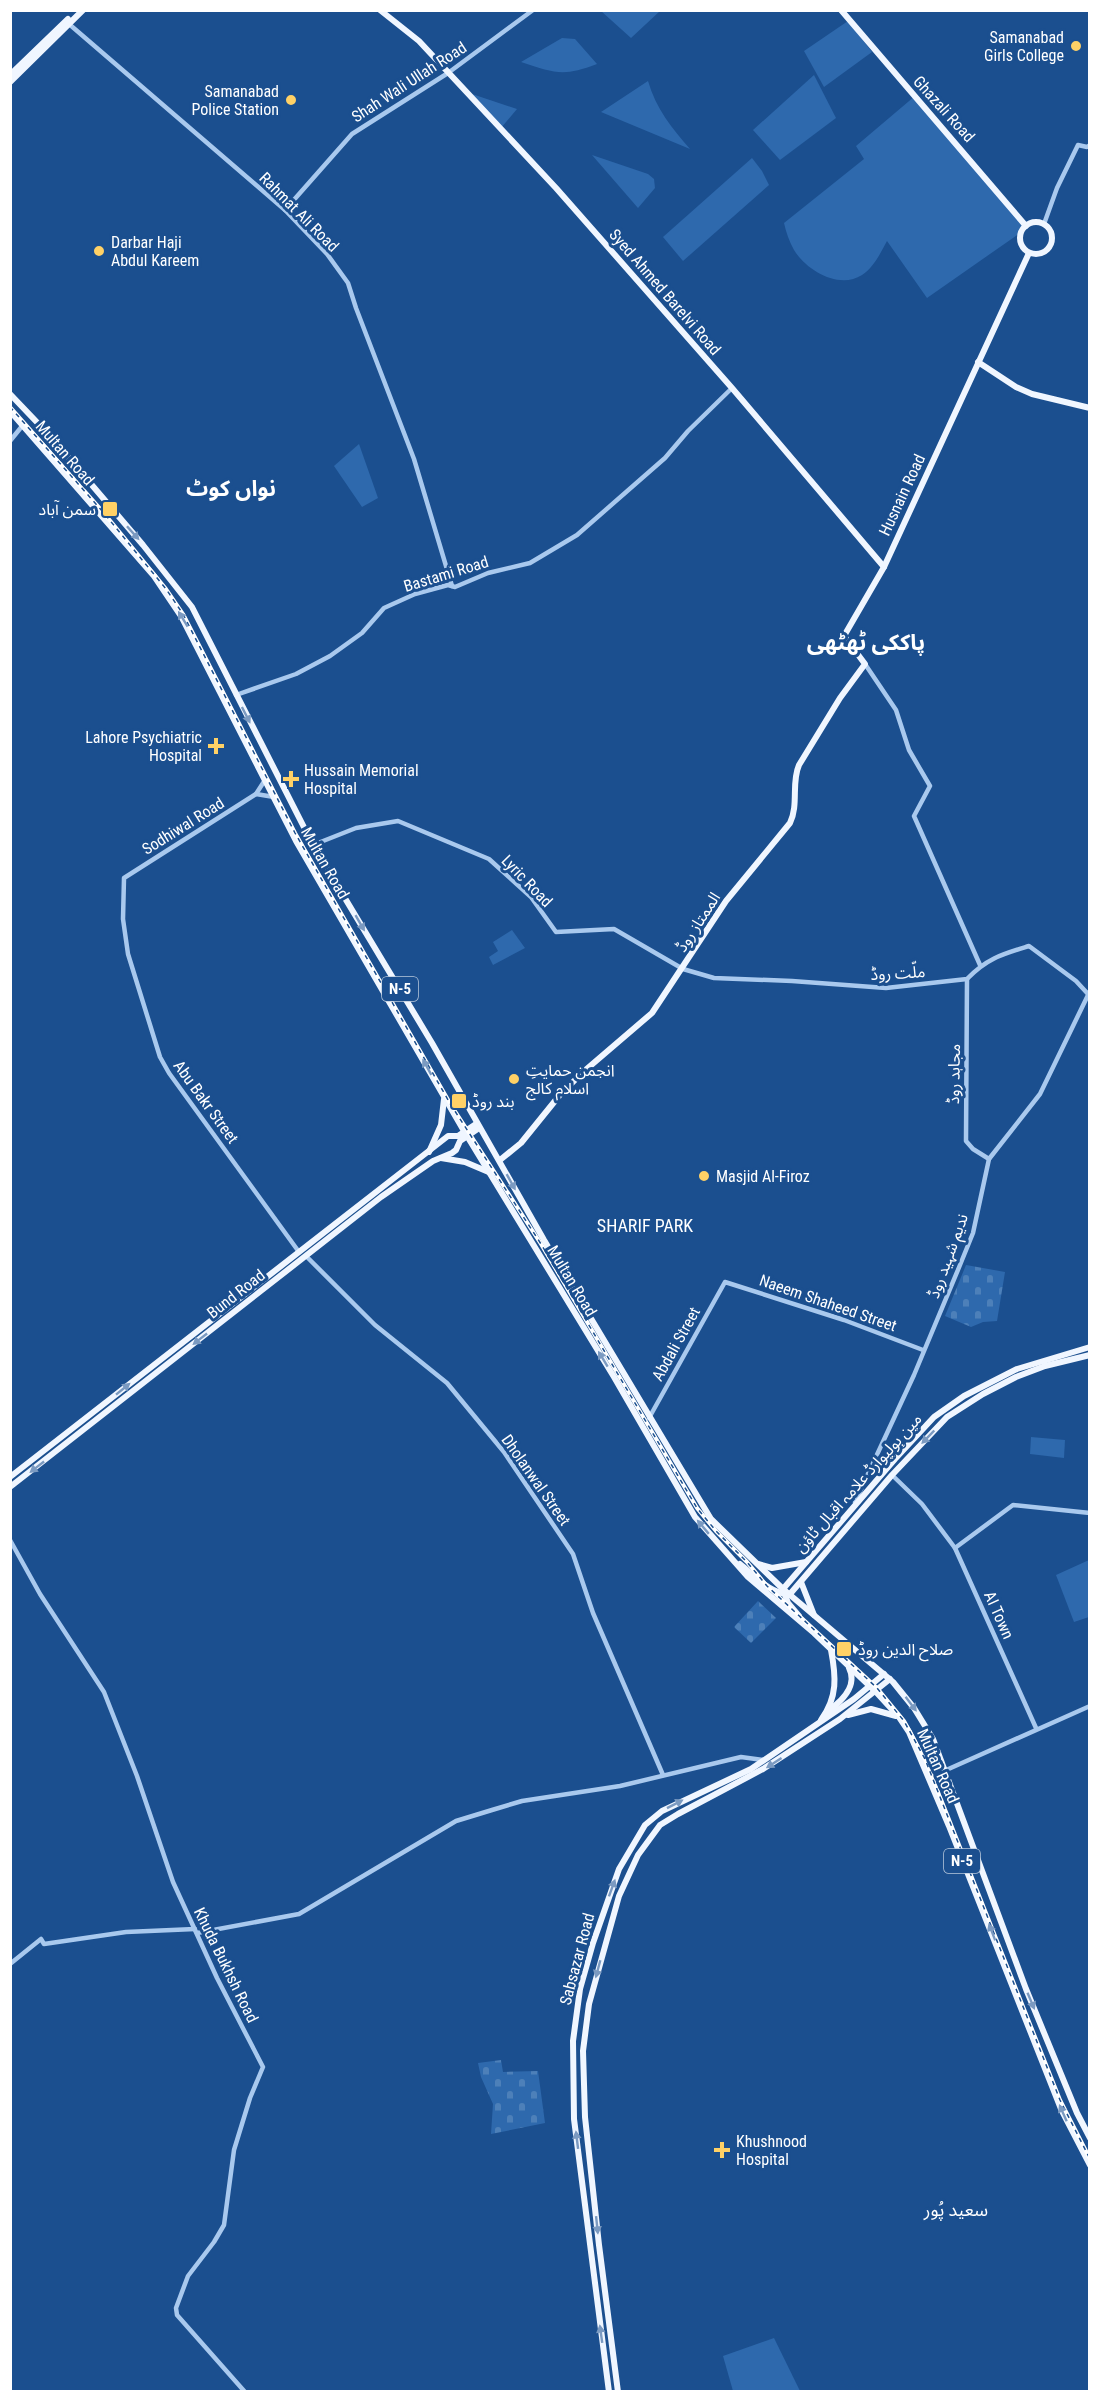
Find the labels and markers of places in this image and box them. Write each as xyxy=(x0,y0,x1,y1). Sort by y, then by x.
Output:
place label: Samanabad Girls College xyxy=(984,28,1064,65)
marker: Samanabad Girls College xyxy=(1069,39,1083,53)
place label: Samanabad Police Station xyxy=(191,82,279,119)
marker: Samanabad Police Station xyxy=(284,93,298,107)
place label: Darbar Haji Abdul Kareem xyxy=(111,233,199,270)
marker: Darbar Haji Abdul Kareem xyxy=(92,244,106,258)
place label: سمن آباد xyxy=(39,500,96,519)
marker: سمن آباد xyxy=(101,500,119,518)
place label: Lahore Psychiatric Hospital xyxy=(85,728,202,765)
marker: Lahore Psychiatric Hospital xyxy=(207,737,225,755)
place label: Hussain Memorial Hospital xyxy=(304,761,419,798)
marker: Hussain Memorial Hospital xyxy=(282,770,300,788)
place label: انجمن حمایتِ اسلام کالج xyxy=(526,1061,615,1101)
marker: انجمن حمایتِ اسلام کالج xyxy=(507,1072,521,1086)
marker: بند روڈ xyxy=(450,1092,468,1110)
place label: بند روڈ xyxy=(472,1092,515,1111)
place label: Masjid Al-Firoz xyxy=(716,1167,810,1186)
marker: Masjid Al-Firoz xyxy=(697,1169,711,1183)
marker: صلاح الدین روڈ xyxy=(835,1640,853,1658)
place label: صلاح الدین روڈ xyxy=(858,1640,953,1662)
place label: Khushnood Hospital xyxy=(736,2132,807,2169)
marker: Khushnood Hospital xyxy=(713,2141,731,2159)

